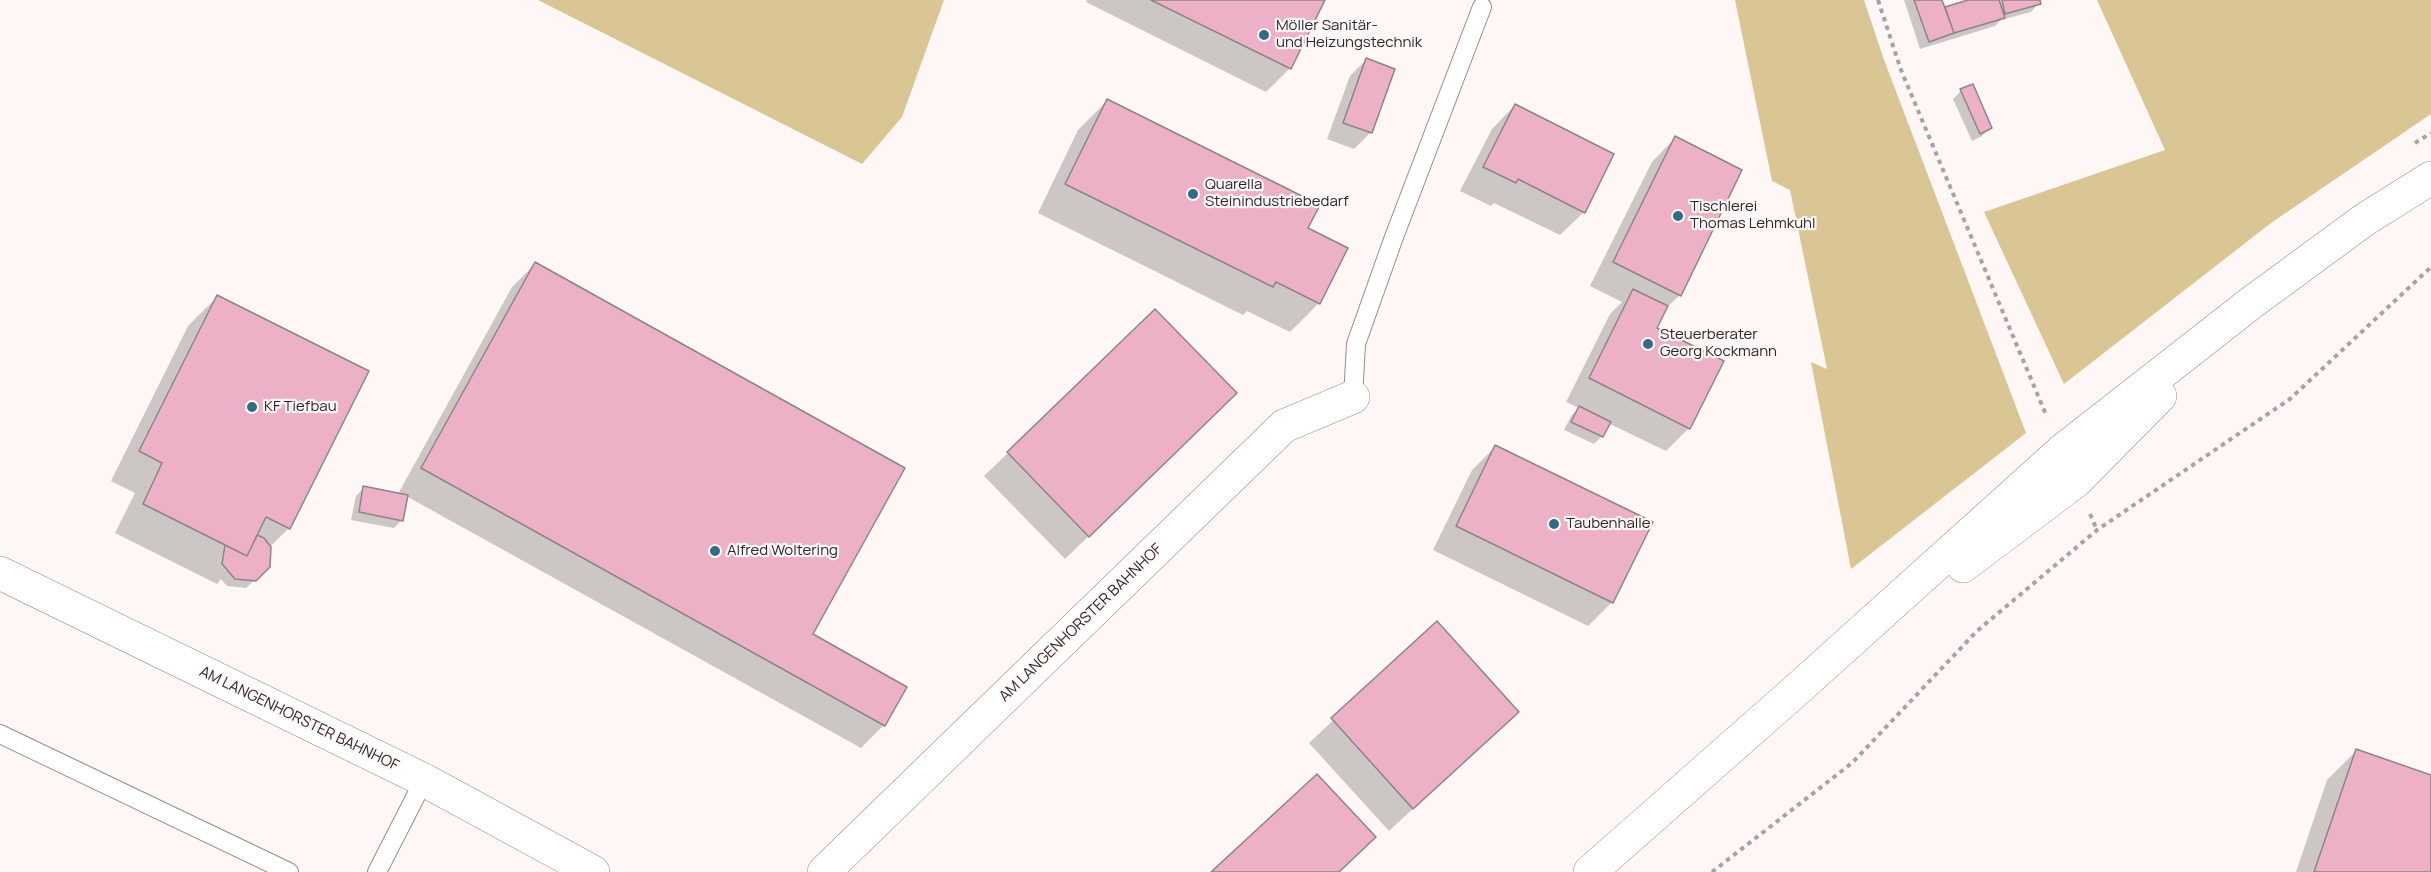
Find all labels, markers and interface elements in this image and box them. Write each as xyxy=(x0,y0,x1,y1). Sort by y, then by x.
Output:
place label: Möller Sanitär- und Heizungstechnik xyxy=(1276,17,1422,52)
marker: Möller Sanitär- und Heizungstechnik xyxy=(1257,28,1271,42)
place label: Quarella Steinindustriebedarf xyxy=(1205,176,1348,211)
marker: Quarella Steinindustriebedarf xyxy=(1186,187,1200,201)
place label: Tischlerei Thomas Lehmkuhl xyxy=(1690,198,1815,233)
marker: Tischlerei Thomas Lehmkuhl xyxy=(1671,209,1685,223)
place label: Steuerberater Georg Kockmann xyxy=(1660,326,1777,361)
marker: Steuerberater Georg Kockmann xyxy=(1641,337,1655,351)
place label: KF Tiefbau xyxy=(264,398,337,416)
marker: KF Tiefbau xyxy=(245,400,259,414)
place label: Taubenhalle xyxy=(1566,515,1650,533)
marker: Taubenhalle xyxy=(1547,517,1561,531)
street label: AM LANGENHORSTER BAHNHOF xyxy=(996,540,1166,706)
place label: Alfred Woltering xyxy=(727,542,838,560)
marker: Alfred Woltering xyxy=(708,544,722,558)
street label: AM LANGENHORSTER BAHNHOF xyxy=(196,663,402,775)

